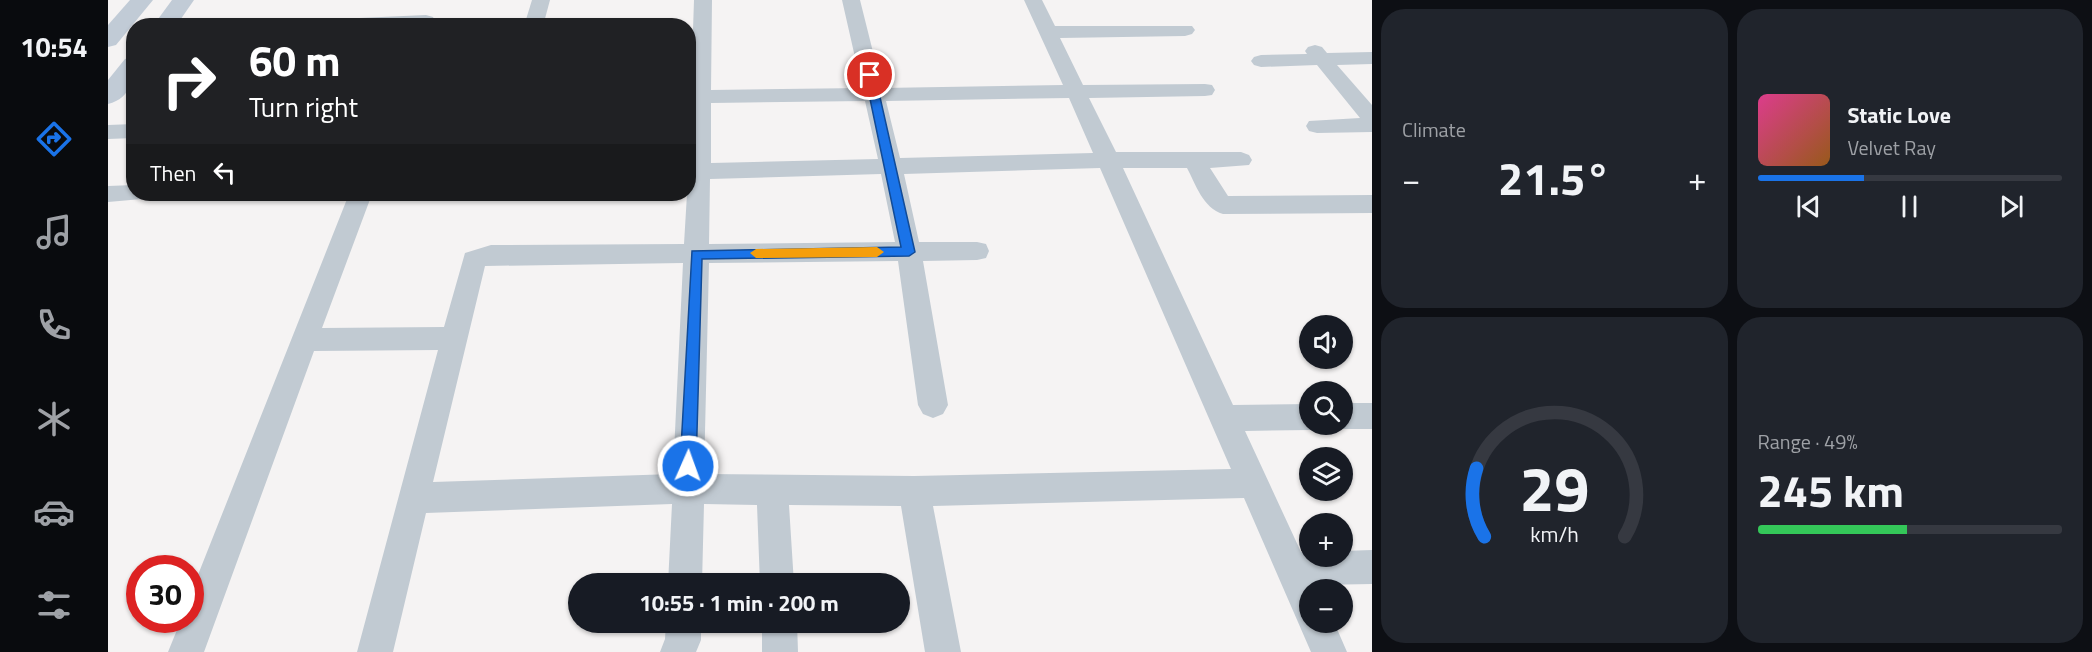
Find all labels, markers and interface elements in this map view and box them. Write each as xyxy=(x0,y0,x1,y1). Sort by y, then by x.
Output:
text: 10:54 xyxy=(20,26,88,67)
text: 60 m xyxy=(249,28,341,92)
icon: right xyxy=(150,42,228,120)
pin xyxy=(844,49,895,100)
icon: arrive xyxy=(853,58,886,91)
text: Turn right xyxy=(249,86,358,127)
text: Static Love xyxy=(1848,98,1951,132)
text: Climate xyxy=(1402,114,1466,145)
icon: directions xyxy=(33,118,75,160)
text: Velvet Ray xyxy=(1848,132,1936,163)
text: 21.5° xyxy=(1498,144,1610,212)
text: − xyxy=(1402,154,1420,204)
text: + xyxy=(1688,154,1706,204)
text: Then xyxy=(150,156,196,190)
icon: left xyxy=(208,156,241,189)
icon: previous xyxy=(1792,190,1825,223)
icon: pause xyxy=(1893,190,1926,223)
icon: next xyxy=(1995,190,2028,223)
icon: music xyxy=(33,211,75,253)
icon: phone xyxy=(33,304,75,346)
map controls xyxy=(1299,315,1353,633)
button: sound xyxy=(1299,315,1353,369)
button: search xyxy=(1299,381,1353,435)
icon: climate xyxy=(33,398,75,440)
text: Range · 49% xyxy=(1758,426,1858,457)
position arrow xyxy=(656,434,720,498)
text: 29 xyxy=(1519,440,1589,535)
button: layers xyxy=(1299,447,1353,501)
text: 245 km xyxy=(1758,456,1904,524)
icon: car xyxy=(33,491,75,533)
button: + xyxy=(1299,513,1353,567)
text: km/h xyxy=(1530,518,1579,550)
speed limit sign: 30 xyxy=(126,555,204,633)
button: − xyxy=(1299,579,1353,633)
icon: filters xyxy=(33,584,75,626)
text: 10:55 · 1 min · 200 m xyxy=(639,586,839,620)

